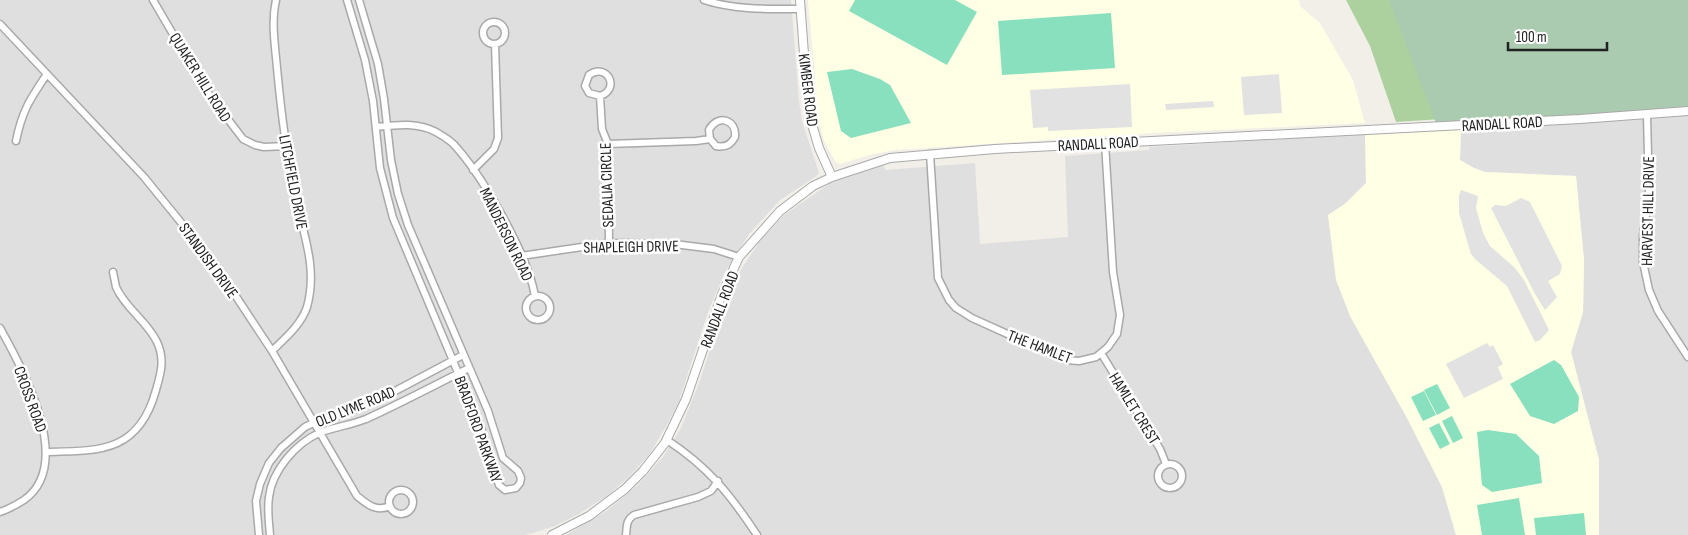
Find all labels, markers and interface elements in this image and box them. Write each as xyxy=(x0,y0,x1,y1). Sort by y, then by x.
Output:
scale bar xyxy=(1508,20,1607,52)
text: 100 m xyxy=(1516,28,1547,47)
street label: QUAKER HILL ROAD xyxy=(165,30,235,126)
street label: KIMBER ROAD xyxy=(794,53,821,128)
street label: RANDALL ROAD xyxy=(1461,113,1543,136)
street label: LITCHFIELD DRIVE xyxy=(274,133,311,231)
street label: RANDALL ROAD xyxy=(1057,133,1139,156)
street label: SEDALIA CIRCLE xyxy=(597,142,618,228)
street label: HARVEST HILL DRIVE xyxy=(1638,156,1659,266)
street label: MANDERSON ROAD xyxy=(475,185,537,285)
street label: STANDISH DRIVE xyxy=(174,219,241,302)
street label: SHAPLEIGH DRIVE xyxy=(583,237,679,258)
street label: RANDALL ROAD xyxy=(697,268,744,351)
street label: THE HAMLET xyxy=(1005,326,1075,368)
street label: CROSS ROAD xyxy=(9,364,50,435)
street label: HAMLET CREST xyxy=(1104,369,1164,449)
street label: BRADFORD PARKWAY xyxy=(450,374,506,486)
street label: OLD LYME ROAD xyxy=(313,383,398,432)

